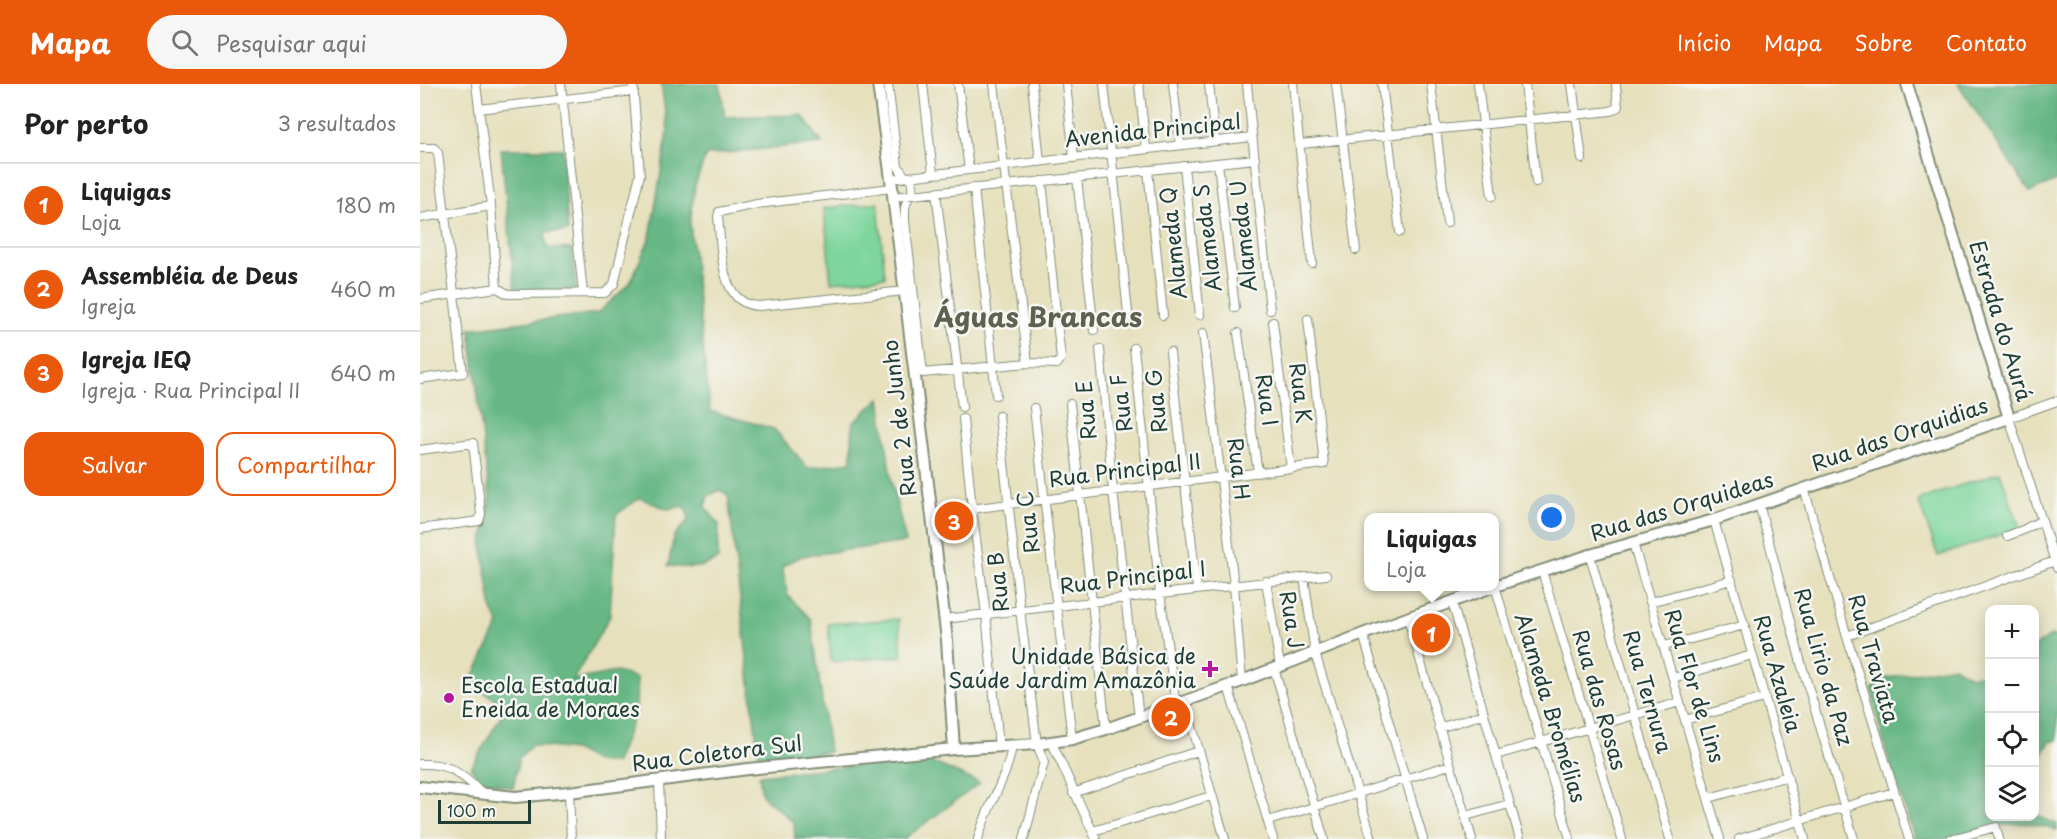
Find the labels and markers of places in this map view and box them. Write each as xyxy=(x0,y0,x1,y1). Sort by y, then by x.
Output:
pin: 3 xyxy=(934,498,974,544)
pin: 1 xyxy=(1412,610,1450,656)
place label: Unidade Básica de Saúde Jardim Amazônia xyxy=(948,639,1196,695)
marker: Unidade Básica de Saúde Jardim Amazônia xyxy=(1201,660,1219,678)
place label: Escola Estadual Eneida de Moraes xyxy=(461,668,640,724)
marker: Escola Estadual Eneida de Moraes xyxy=(442,691,456,705)
pin: 2 xyxy=(1152,694,1191,740)

